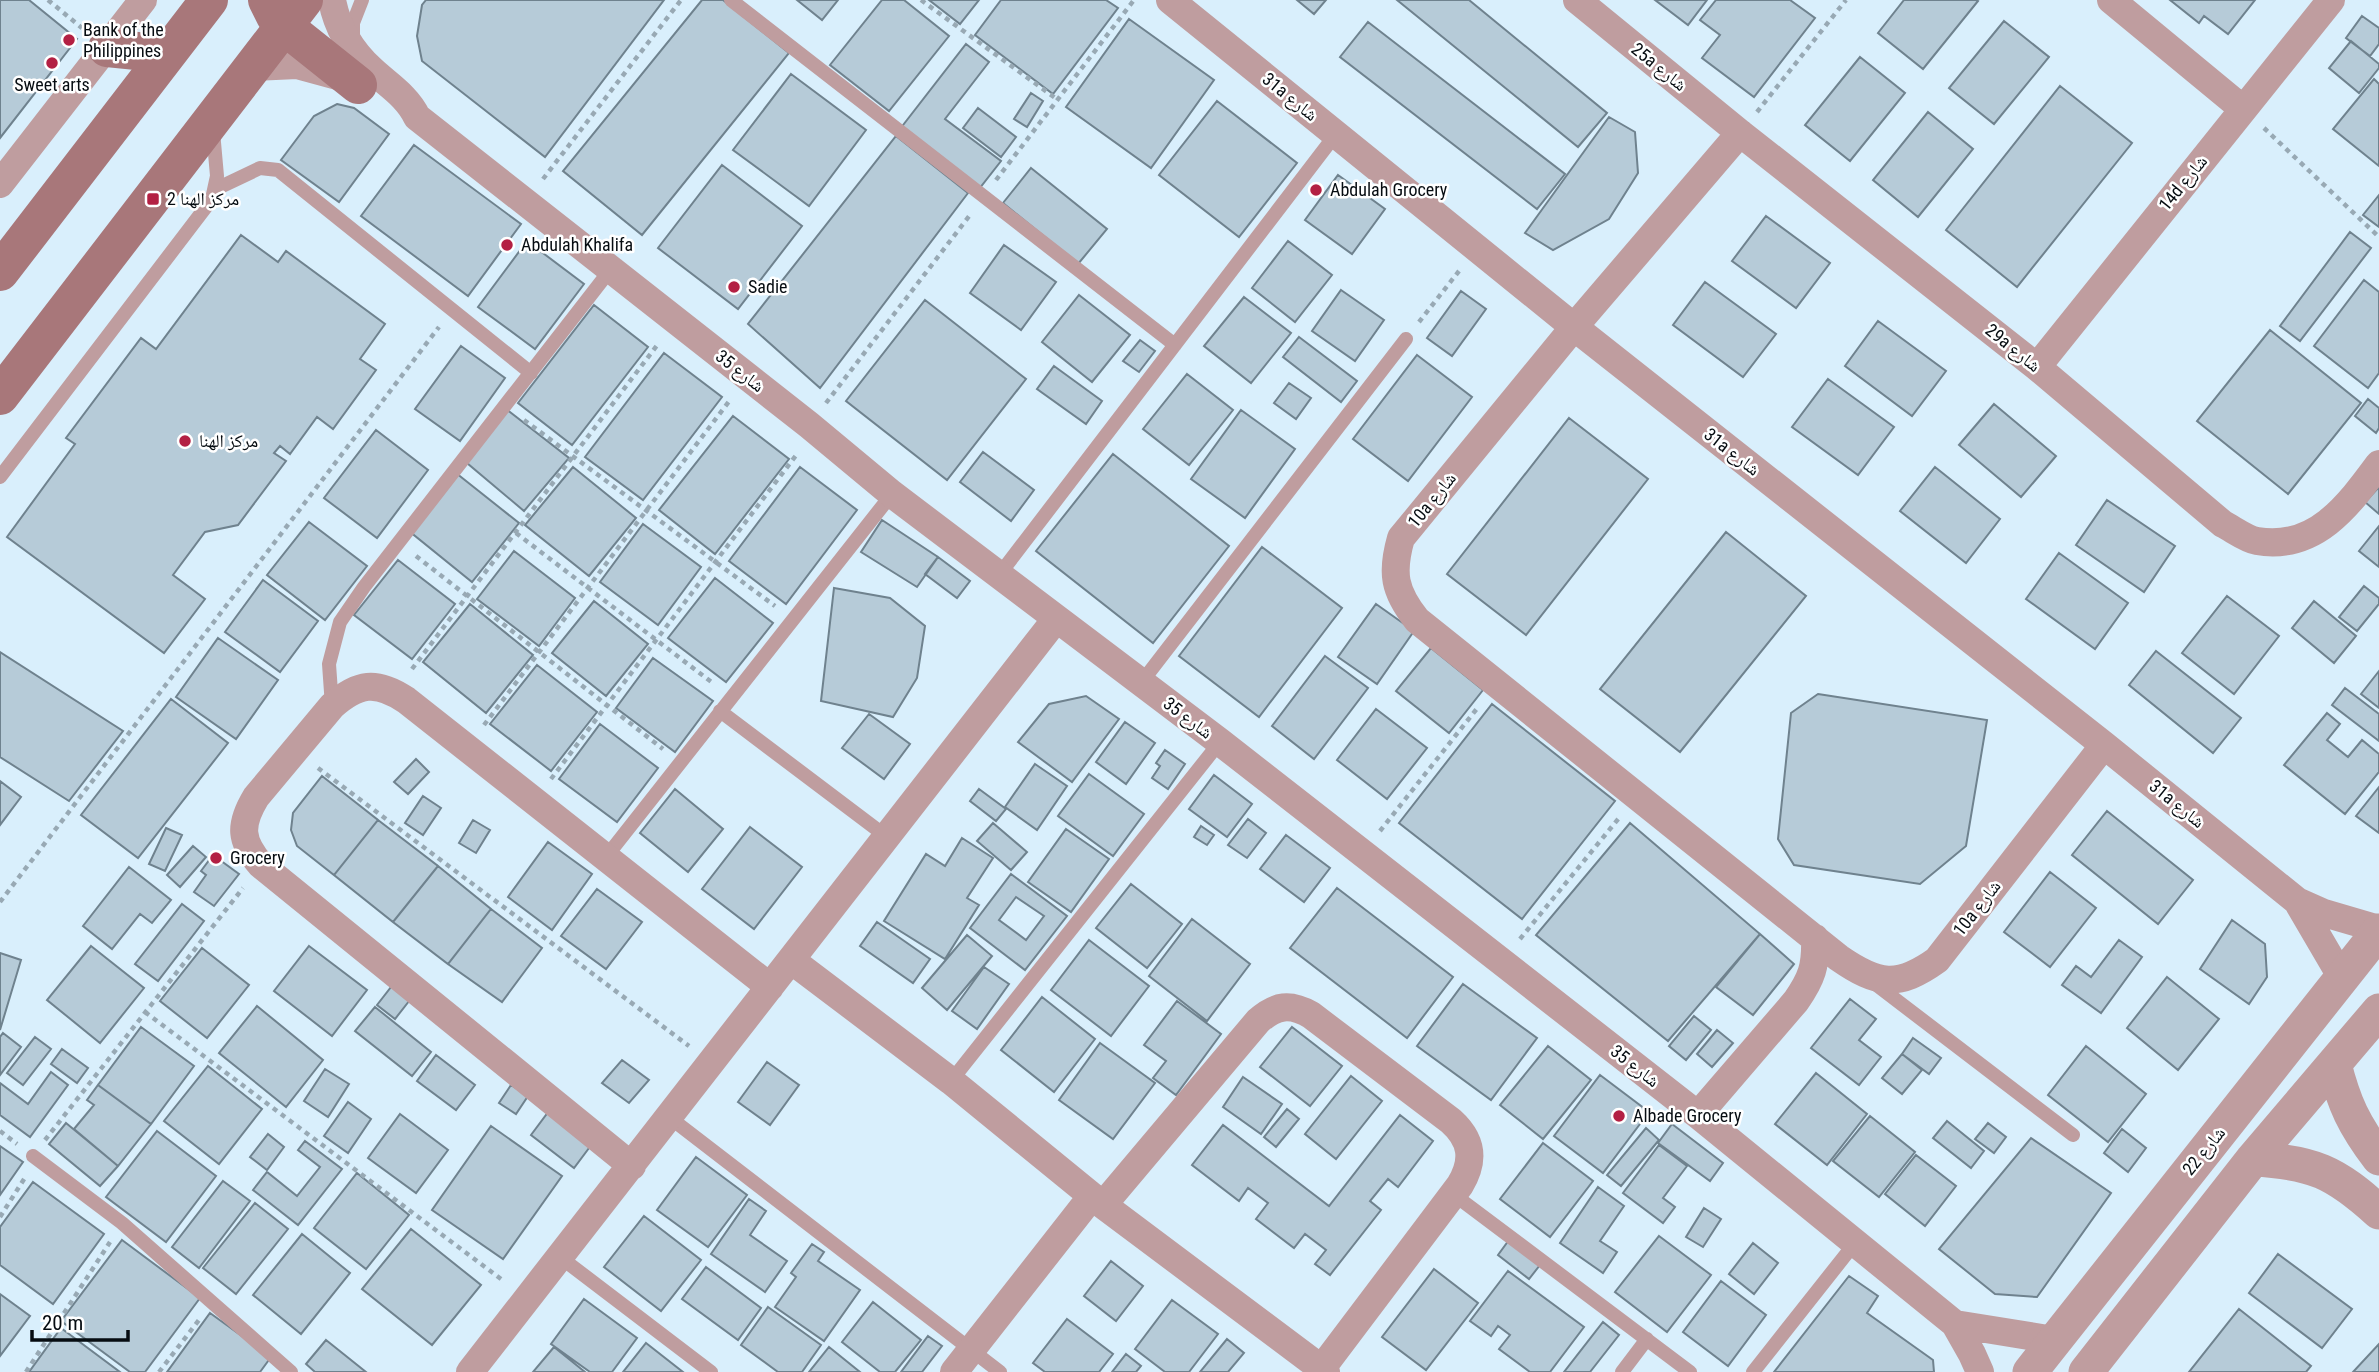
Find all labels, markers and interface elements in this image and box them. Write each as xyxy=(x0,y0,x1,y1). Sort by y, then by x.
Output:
place label: Bank of the Philippines xyxy=(83,19,164,61)
marker: Bank of the Philippines xyxy=(61,32,77,48)
street label: 25a شارع xyxy=(1627,38,1691,96)
marker: Sweet arts xyxy=(44,55,60,71)
street label: 31a شارع xyxy=(1258,68,1322,126)
place label: Sweet arts xyxy=(14,74,90,95)
street label: 14d شارع xyxy=(2154,151,2212,215)
place label: Abdulah Grocery xyxy=(1330,179,1448,200)
marker: Abdulah Grocery xyxy=(1308,182,1324,198)
place label: مركز الهنا 2 xyxy=(167,188,239,209)
marker: مركز الهنا 2 xyxy=(145,191,161,207)
place label: Abdulah Khalifa xyxy=(521,234,633,255)
marker: Abdulah Khalifa xyxy=(499,237,515,253)
place label: Sadie xyxy=(748,276,787,297)
marker: Sadie xyxy=(726,279,742,295)
street label: 29a شارع xyxy=(1981,319,2045,377)
street label: شارع 35 xyxy=(711,345,769,397)
street label: 31a شارع xyxy=(1700,423,1764,481)
place label: مركز الهنا xyxy=(199,430,258,451)
marker: مركز الهنا xyxy=(177,433,193,449)
street label: 10a شارع xyxy=(1403,468,1461,532)
street label: شارع 35 xyxy=(1159,692,1217,744)
street label: 31a شارع xyxy=(2145,775,2209,833)
place label: Grocery xyxy=(230,847,285,868)
marker: Grocery xyxy=(208,850,224,866)
street label: 10a شارع xyxy=(1948,876,2006,940)
street label: شارع 35 xyxy=(1606,1040,1664,1092)
place label: Albade Grocery xyxy=(1633,1105,1742,1126)
marker: Albade Grocery xyxy=(1611,1108,1627,1124)
street label: شارع 22 xyxy=(2178,1122,2230,1180)
scale bar xyxy=(32,1298,128,1342)
text: 20 m xyxy=(42,1311,83,1335)

